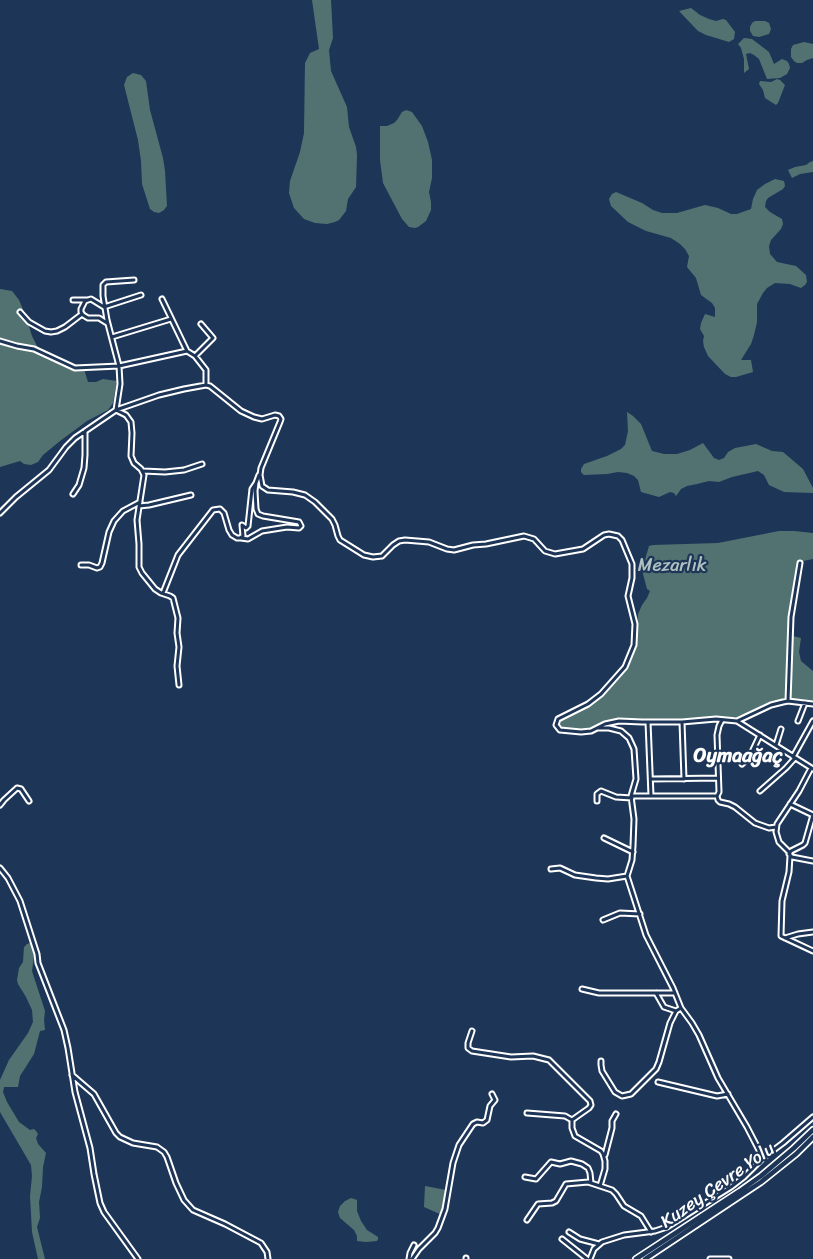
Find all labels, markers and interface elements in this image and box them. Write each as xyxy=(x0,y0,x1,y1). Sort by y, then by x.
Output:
park label: Mezarlık xyxy=(638,555,706,577)
district label: Oymaağaç xyxy=(694,745,782,769)
street label: Kuzey Çevre Yolu xyxy=(657,1139,779,1233)

